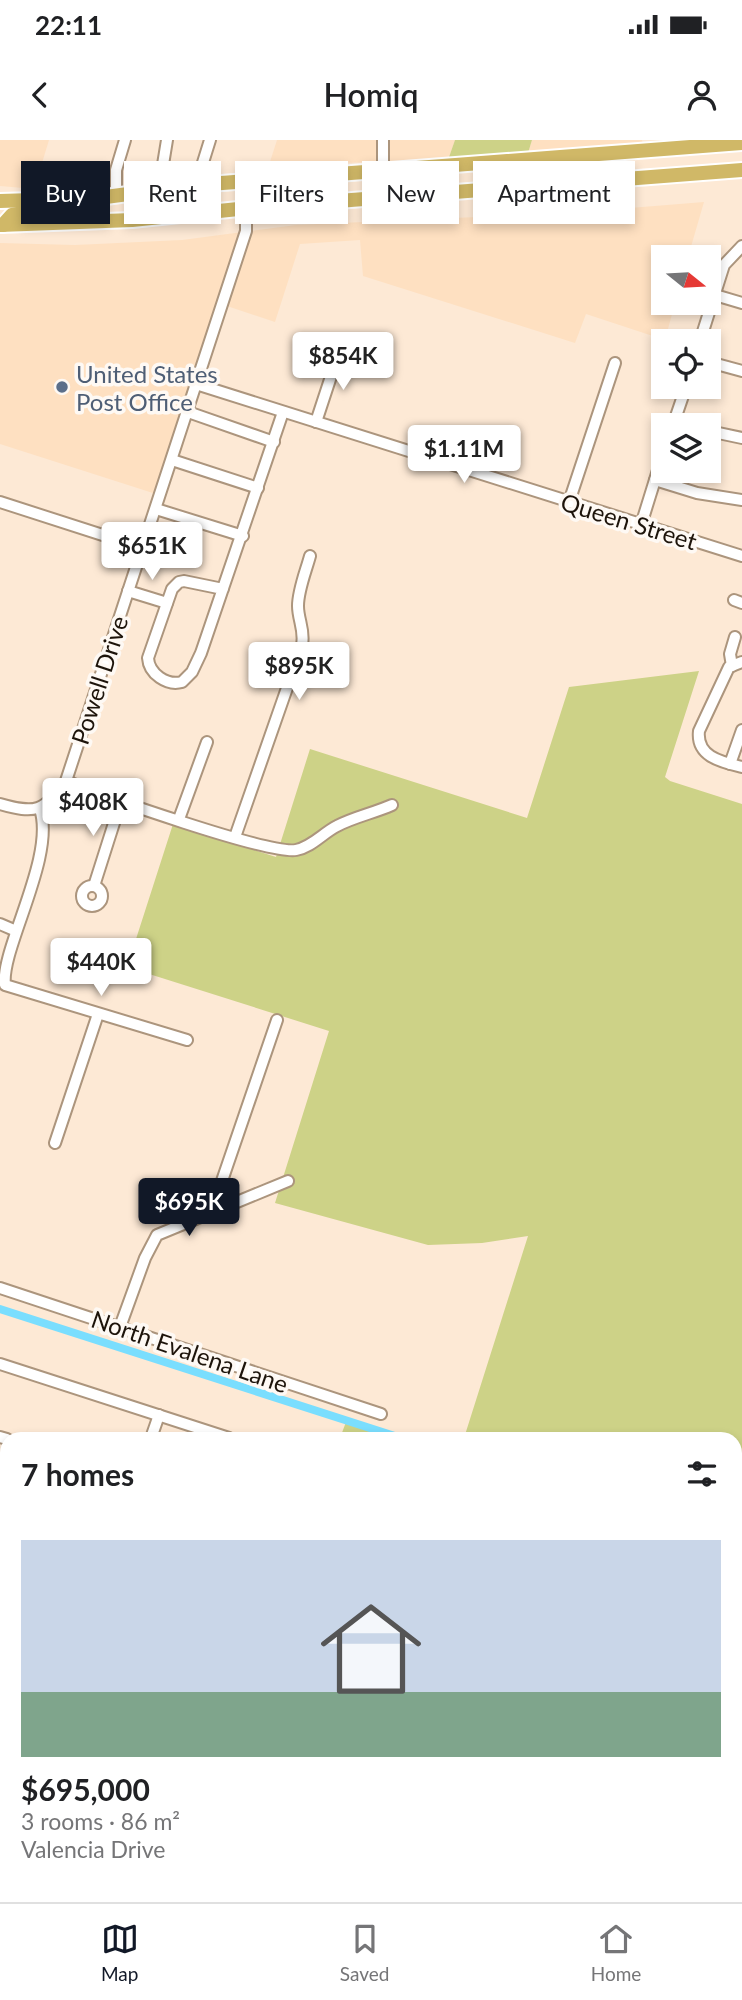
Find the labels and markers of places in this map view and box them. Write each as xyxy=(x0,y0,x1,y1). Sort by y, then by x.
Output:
pin: $854K xyxy=(294,332,392,392)
place label: United States Post Office xyxy=(76,359,218,416)
marker: United States Post Office xyxy=(54,379,70,395)
pin: $1.11M xyxy=(407,426,521,485)
pin: $651K xyxy=(103,522,201,582)
pin: $895K xyxy=(250,643,348,702)
pin: $408K xyxy=(44,778,142,838)
pin: $440K xyxy=(52,938,150,998)
pin: $695K xyxy=(140,1178,238,1238)

